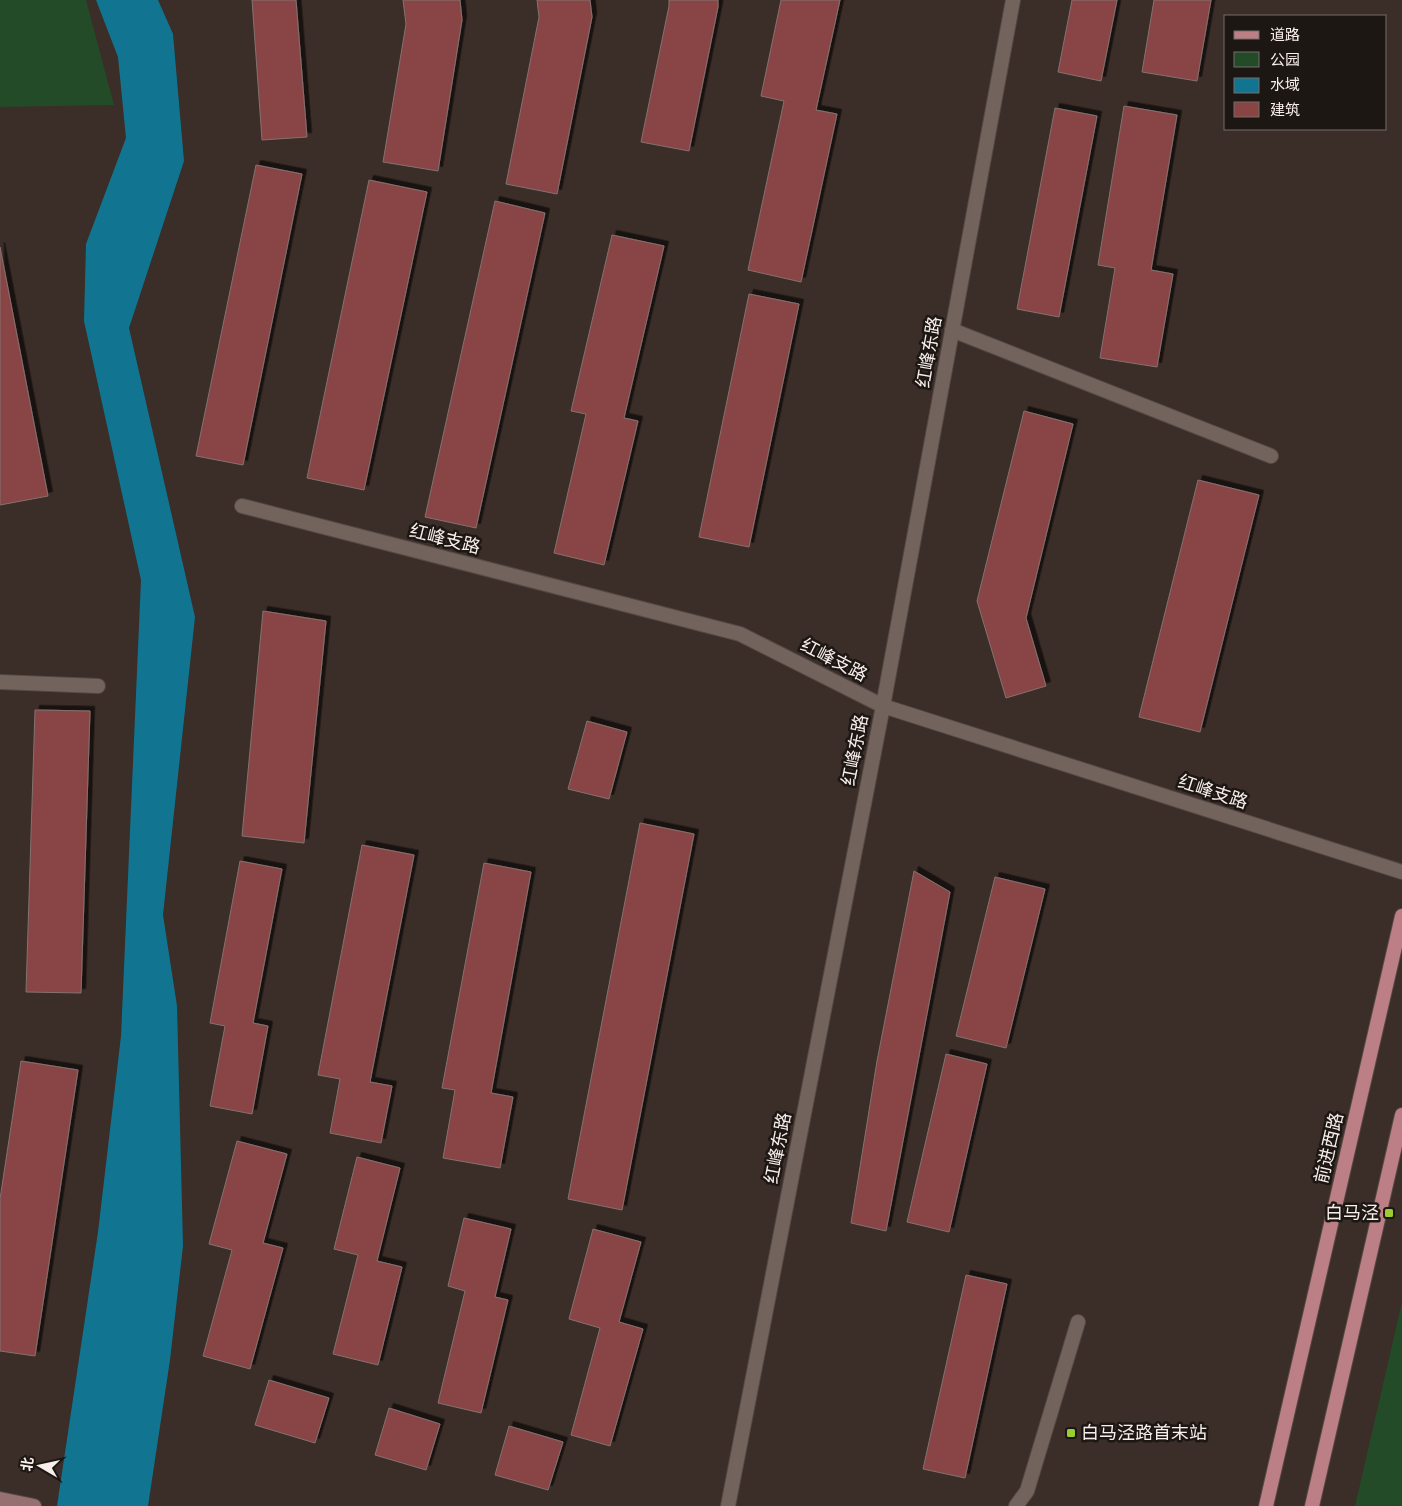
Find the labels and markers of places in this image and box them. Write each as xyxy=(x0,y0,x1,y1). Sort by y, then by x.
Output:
place label: 白马泾 xyxy=(1325,1201,1379,1223)
marker: 白马泾 xyxy=(1383,1207,1395,1219)
place label: 白马泾路首末站 xyxy=(1081,1421,1207,1443)
marker: 白马泾路首末站 xyxy=(1065,1427,1077,1439)

